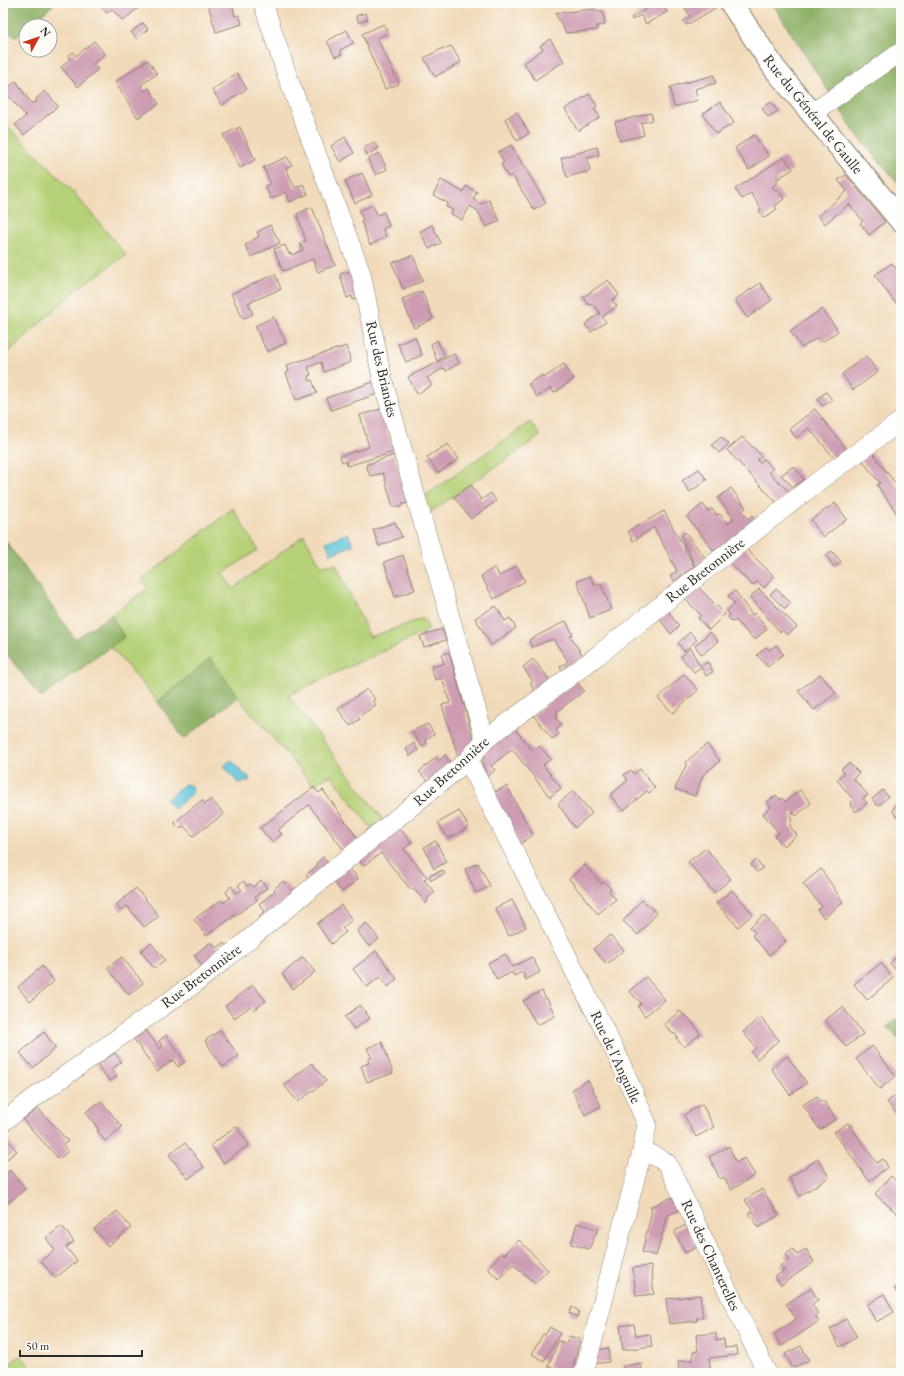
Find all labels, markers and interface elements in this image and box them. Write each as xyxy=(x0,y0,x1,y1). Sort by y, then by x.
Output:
north arrow xyxy=(18,18,58,58)
text: N xyxy=(37,24,54,40)
street label: Rue du Général de Gaulle xyxy=(759,50,868,177)
street label: Rue des Briandes xyxy=(362,319,403,419)
street label: Rue Bretonnière xyxy=(661,533,748,606)
street label: Rue Bretonnière xyxy=(409,732,493,810)
street label: Rue Bretonnière xyxy=(157,939,245,1012)
street label: Rue de l'Anguille xyxy=(587,1007,646,1106)
street label: Rue des Chanterelles xyxy=(677,1196,746,1313)
scale bar xyxy=(20,1332,142,1358)
text: 50 m xyxy=(26,1338,50,1354)

